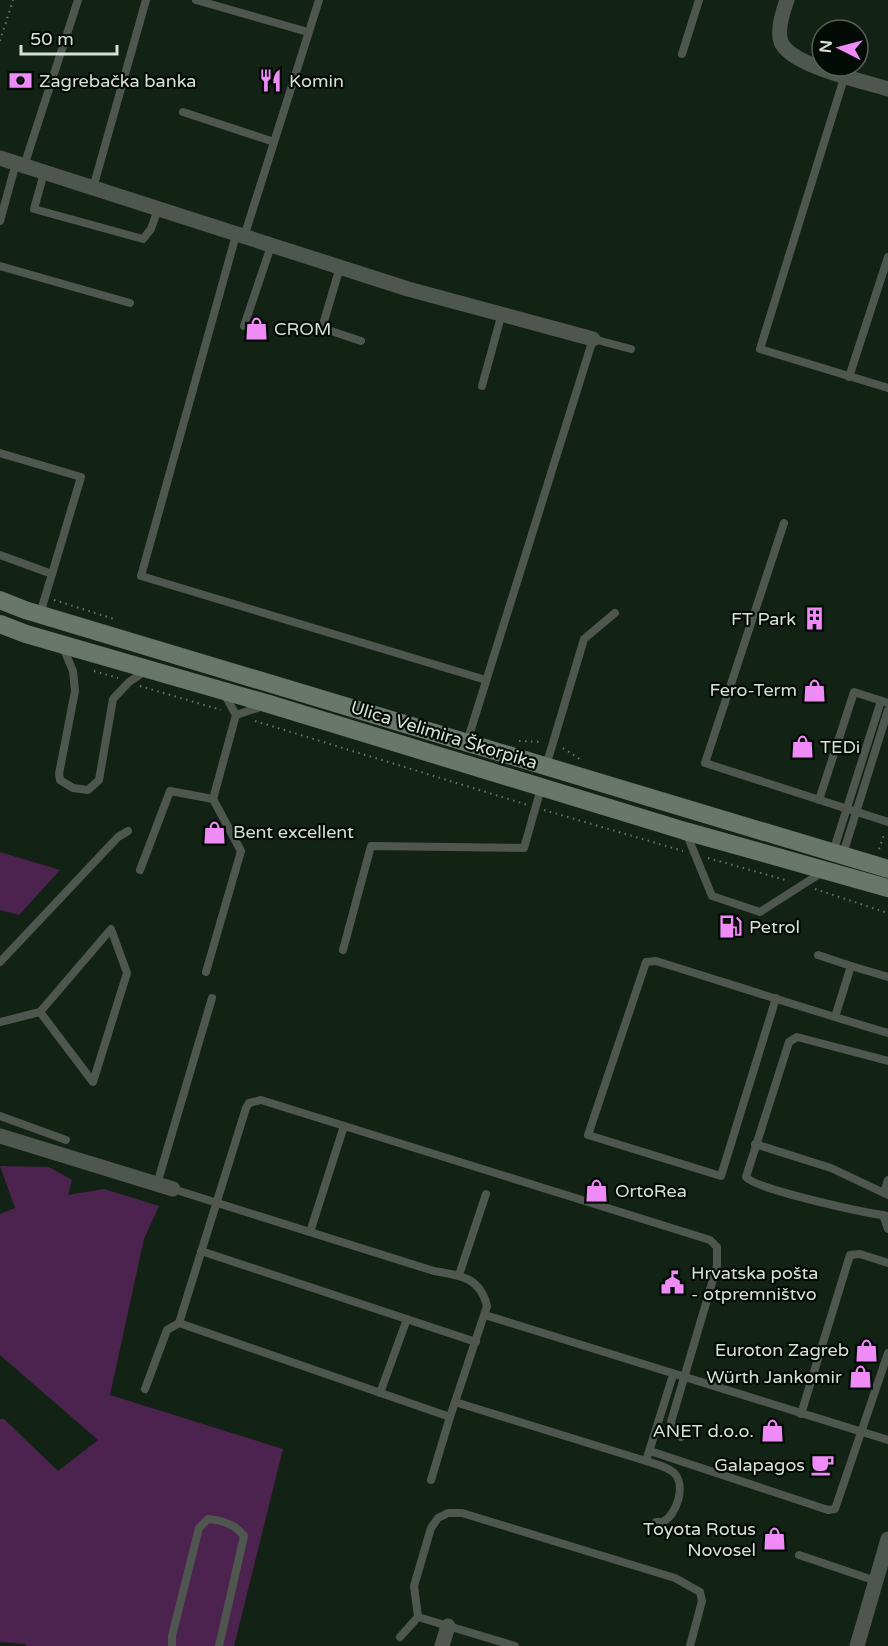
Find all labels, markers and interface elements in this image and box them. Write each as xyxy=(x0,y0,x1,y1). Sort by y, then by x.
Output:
scale bar xyxy=(21,18,117,56)
north arrow xyxy=(810,18,870,78)
text: 50 m xyxy=(30,28,74,50)
text: N xyxy=(815,39,837,54)
bank icon: Zagrebačka banka xyxy=(8,68,34,94)
restaurant icon: Komin xyxy=(258,68,284,94)
place label: Zagrebačka banka xyxy=(39,70,196,92)
place label: Komin xyxy=(289,70,344,92)
shop icon: CROM xyxy=(243,316,269,342)
place label: CROM xyxy=(274,318,331,340)
building icon: FT Park xyxy=(801,606,827,632)
place label: FT Park xyxy=(731,608,796,630)
shop icon: Fero-Term xyxy=(802,677,828,703)
place label: Fero-Term xyxy=(709,679,797,701)
street label: Ulica Velimira Škorpika xyxy=(348,696,540,774)
shop icon: TEDi xyxy=(789,734,815,760)
place label: TEDi xyxy=(820,736,860,758)
shop icon: Bent excellent xyxy=(202,819,228,845)
place label: Bent excellent xyxy=(233,821,354,843)
fuel station icon: Petrol xyxy=(718,914,744,940)
place label: Petrol xyxy=(749,916,800,938)
shop icon: OrtoRea xyxy=(584,1178,610,1204)
place label: OrtoRea xyxy=(615,1180,687,1202)
place label: Hrvatska pošta - otpremništvo xyxy=(691,1262,818,1305)
public building icon: Hrvatska pošta - otpremništvo xyxy=(660,1270,686,1296)
shop icon: Euroton Zagreb xyxy=(854,1337,880,1363)
place label: Euroton Zagreb xyxy=(715,1339,849,1361)
shop icon: Würth Jankomir xyxy=(847,1364,873,1390)
place label: Würth Jankomir xyxy=(706,1366,842,1388)
shop icon: ANET d.o.o. xyxy=(759,1418,785,1444)
place label: ANET d.o.o. xyxy=(652,1420,754,1442)
cafe icon: Galapagos xyxy=(810,1452,836,1478)
place label: Galapagos xyxy=(714,1454,805,1476)
place label: Toyota Rotus Novosel xyxy=(643,1518,756,1561)
shop icon: Toyota Rotus Novosel xyxy=(761,1526,787,1552)

